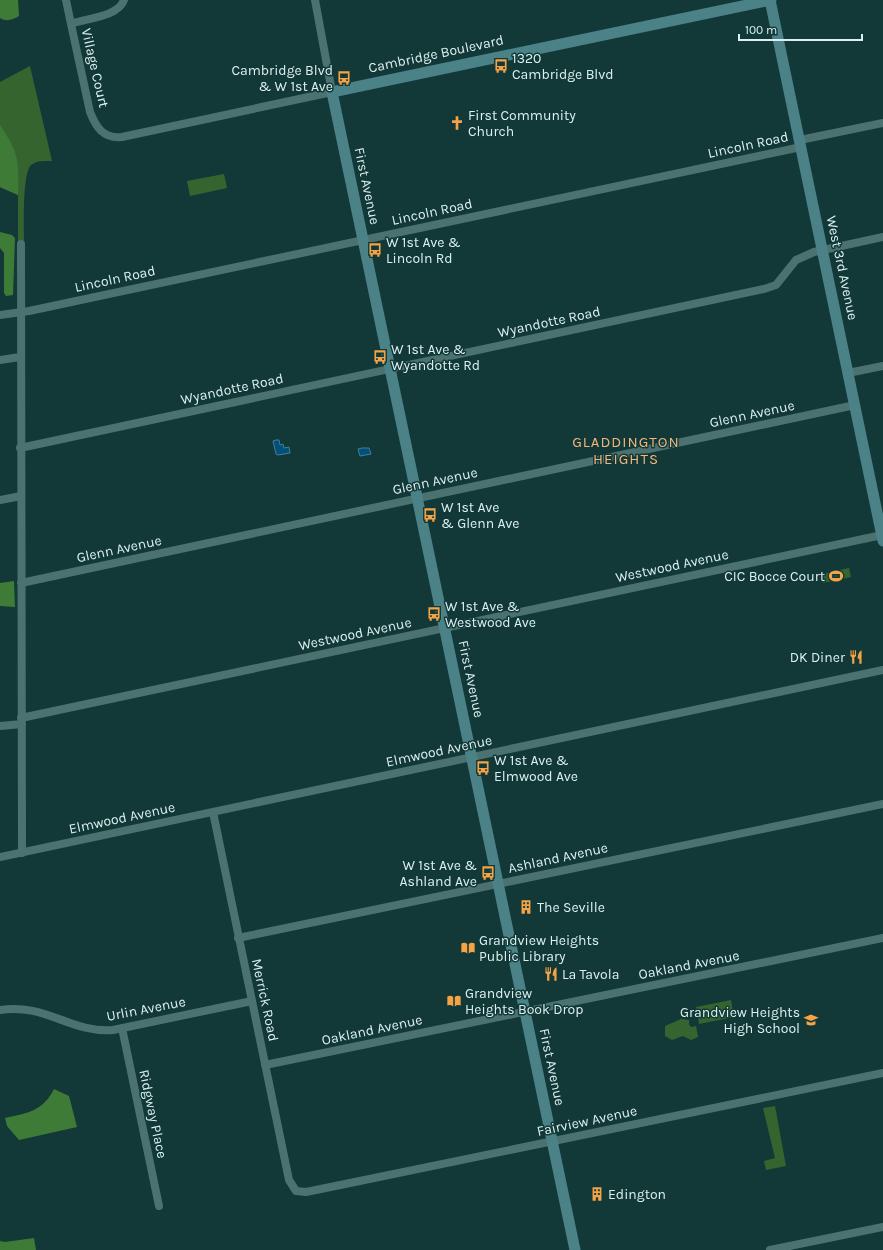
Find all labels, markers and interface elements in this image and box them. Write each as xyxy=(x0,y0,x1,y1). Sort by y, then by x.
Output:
scale bar xyxy=(739,16,862,42)
text: 100 m xyxy=(745,23,777,37)
street label: Village Court xyxy=(78,27,112,109)
street label: Cambridge Boulevard xyxy=(367,31,505,77)
place label: 1320 Cambridge Blvd xyxy=(512,50,614,83)
bus stop icon: 1320 Cambridge Blvd xyxy=(493,58,509,74)
place label: Cambridge Blvd & W 1st Ave xyxy=(231,62,333,95)
bus stop icon: Cambridge Blvd & W 1st Ave xyxy=(336,70,352,86)
place label: First Community Church xyxy=(468,107,576,140)
church icon: First Community Church xyxy=(449,115,465,131)
street label: Lincoln Road xyxy=(706,128,790,162)
street label: First Avenue xyxy=(351,146,383,226)
street label: Lincoln Road xyxy=(390,195,474,229)
street label: West 3rd Avenue xyxy=(823,214,861,322)
place label: W 1st Ave & Lincoln Rd xyxy=(386,234,461,267)
bus stop icon: W 1st Ave & Lincoln Rd xyxy=(367,242,383,258)
street label: Lincoln Road xyxy=(73,262,157,296)
street label: Wyandotte Road xyxy=(496,303,602,341)
place label: W 1st Ave & Wyandotte Rd xyxy=(391,341,480,374)
bus stop icon: W 1st Ave & Wyandotte Rd xyxy=(372,349,388,365)
street label: Wyandotte Road xyxy=(179,370,285,408)
street label: Glenn Avenue xyxy=(708,397,796,431)
district label: GLADDINGTON HEIGHTS xyxy=(572,433,680,468)
street label: Glenn Avenue xyxy=(391,464,479,498)
place label: W 1st Ave & Glenn Ave xyxy=(441,499,519,532)
bus stop icon: W 1st Ave & Glenn Ave xyxy=(422,507,438,523)
street label: Glenn Avenue xyxy=(75,532,163,566)
street label: Westwood Avenue xyxy=(614,546,730,586)
place label: CIC Bocce Court xyxy=(724,568,825,585)
sports icon: CIC Bocce Court xyxy=(828,568,844,584)
place label: W 1st Ave & Westwood Ave xyxy=(445,598,536,631)
bus stop icon: W 1st Ave & Westwood Ave xyxy=(426,606,442,622)
street label: Westwood Avenue xyxy=(297,614,413,654)
street label: First Avenue xyxy=(455,639,487,719)
place label: DK Diner xyxy=(790,649,846,666)
restaurant icon: DK Diner xyxy=(848,649,864,665)
street label: Elmwood Avenue xyxy=(384,731,494,771)
place label: W 1st Ave & Elmwood Ave xyxy=(494,752,578,785)
bus stop icon: W 1st Ave & Elmwood Ave xyxy=(475,760,491,776)
street label: Elmwood Avenue xyxy=(67,798,177,838)
street label: Ashland Avenue xyxy=(507,839,609,877)
place label: W 1st Ave & Ashland Ave xyxy=(399,857,477,890)
bus stop icon: W 1st Ave & Ashland Ave xyxy=(480,865,496,881)
building icon: The Seville xyxy=(518,899,534,915)
place label: The Seville xyxy=(537,899,605,916)
place label: Grandview Heights Public Library xyxy=(479,932,599,965)
library icon: Grandview Heights Public Library xyxy=(460,940,476,956)
street label: Oakland Avenue xyxy=(637,947,741,983)
street label: Merrick Road xyxy=(248,957,282,1043)
restaurant icon: La Tavola xyxy=(543,966,559,982)
place label: La Tavola xyxy=(562,966,619,983)
place label: Grandview Heights Book Drop xyxy=(465,985,583,1018)
street label: Urlin Avenue xyxy=(105,993,187,1025)
library icon: Grandview Heights Book Drop xyxy=(446,993,462,1009)
place label: Grandview Heights High School xyxy=(680,1004,800,1037)
street label: Oakland Avenue xyxy=(320,1011,424,1049)
school or university icon: Grandview Heights High School xyxy=(803,1012,819,1028)
street label: First Avenue xyxy=(536,1027,568,1107)
street label: Ridgway Place xyxy=(135,1068,171,1160)
street label: Fairview Avenue xyxy=(535,1102,639,1140)
building icon: Edington xyxy=(589,1186,605,1202)
place label: Edington xyxy=(608,1186,666,1203)

